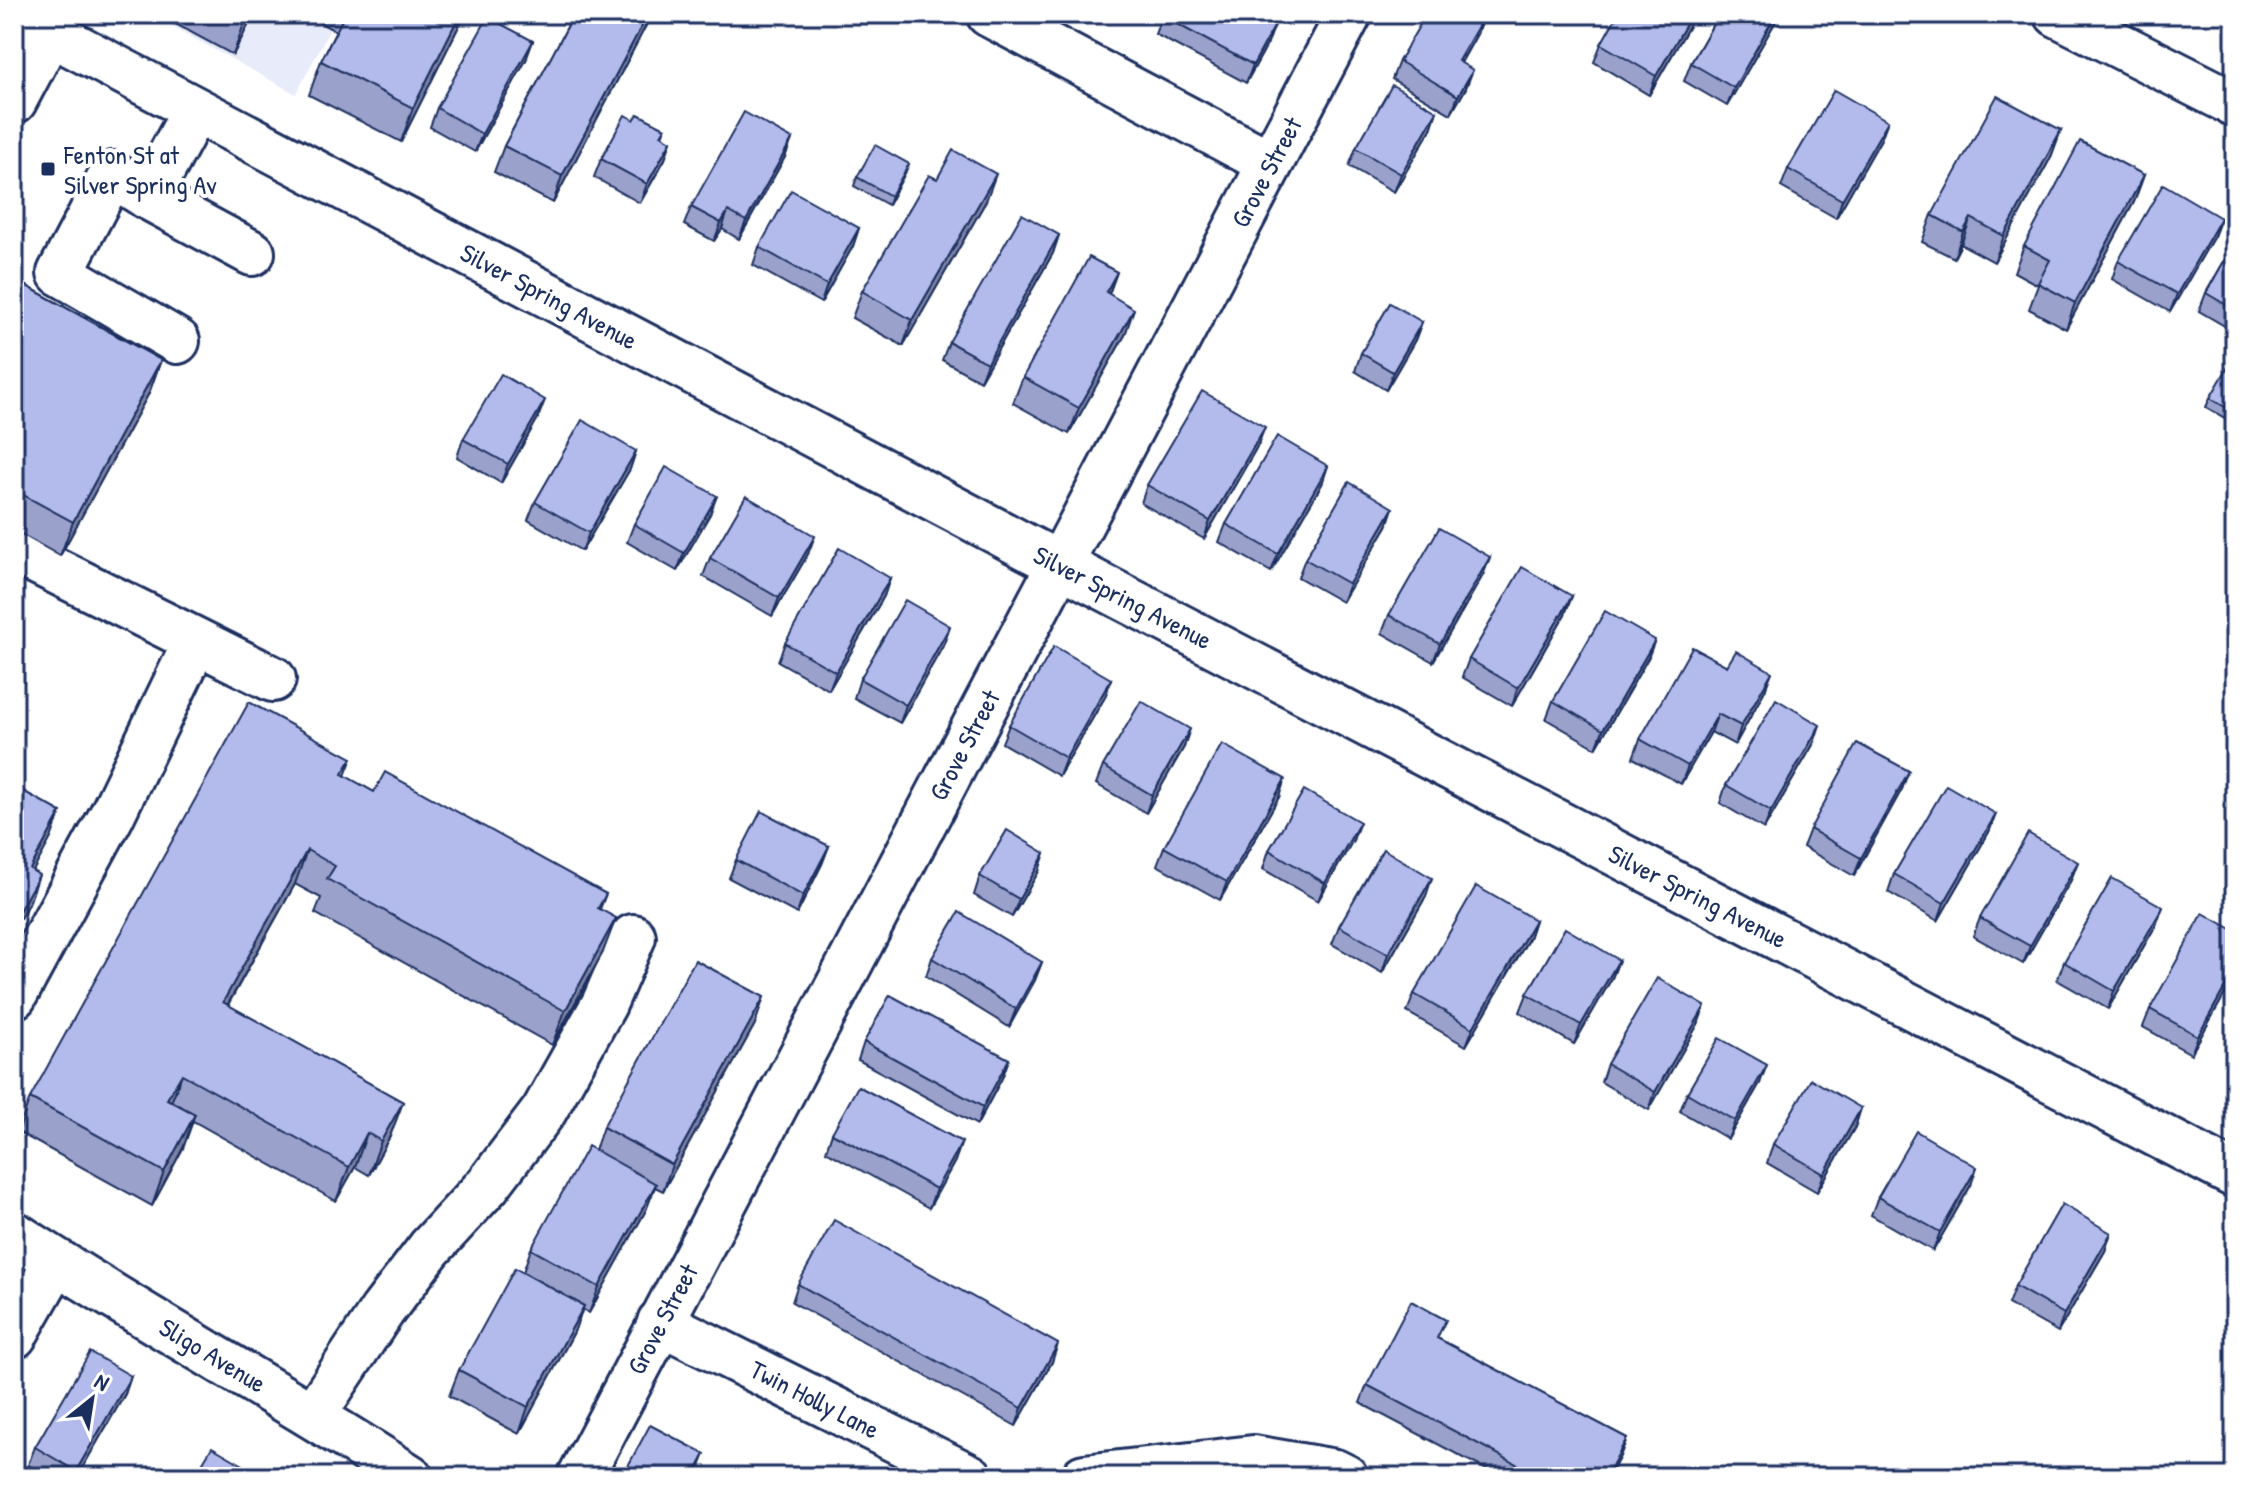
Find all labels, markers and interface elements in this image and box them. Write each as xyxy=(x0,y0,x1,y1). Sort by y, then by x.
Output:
street label: Grove Street xyxy=(1222,110,1310,233)
place label: Fenton St at Silver Spring Av xyxy=(63,137,217,202)
marker: Fenton St at Silver Spring Av xyxy=(39,160,57,178)
street label: Silver Spring Avenue xyxy=(454,235,644,357)
street label: Silver Spring Avenue xyxy=(1028,537,1218,657)
street label: Grove Street xyxy=(920,683,1008,806)
street label: Silver Spring Avenue xyxy=(1603,836,1793,956)
street label: Grove Street xyxy=(618,1257,706,1380)
street label: Sligo Avenue xyxy=(153,1309,273,1401)
street label: Twin Holly Lane xyxy=(744,1352,886,1446)
north arrow xyxy=(52,1359,132,1439)
text: N xyxy=(89,1366,115,1398)

